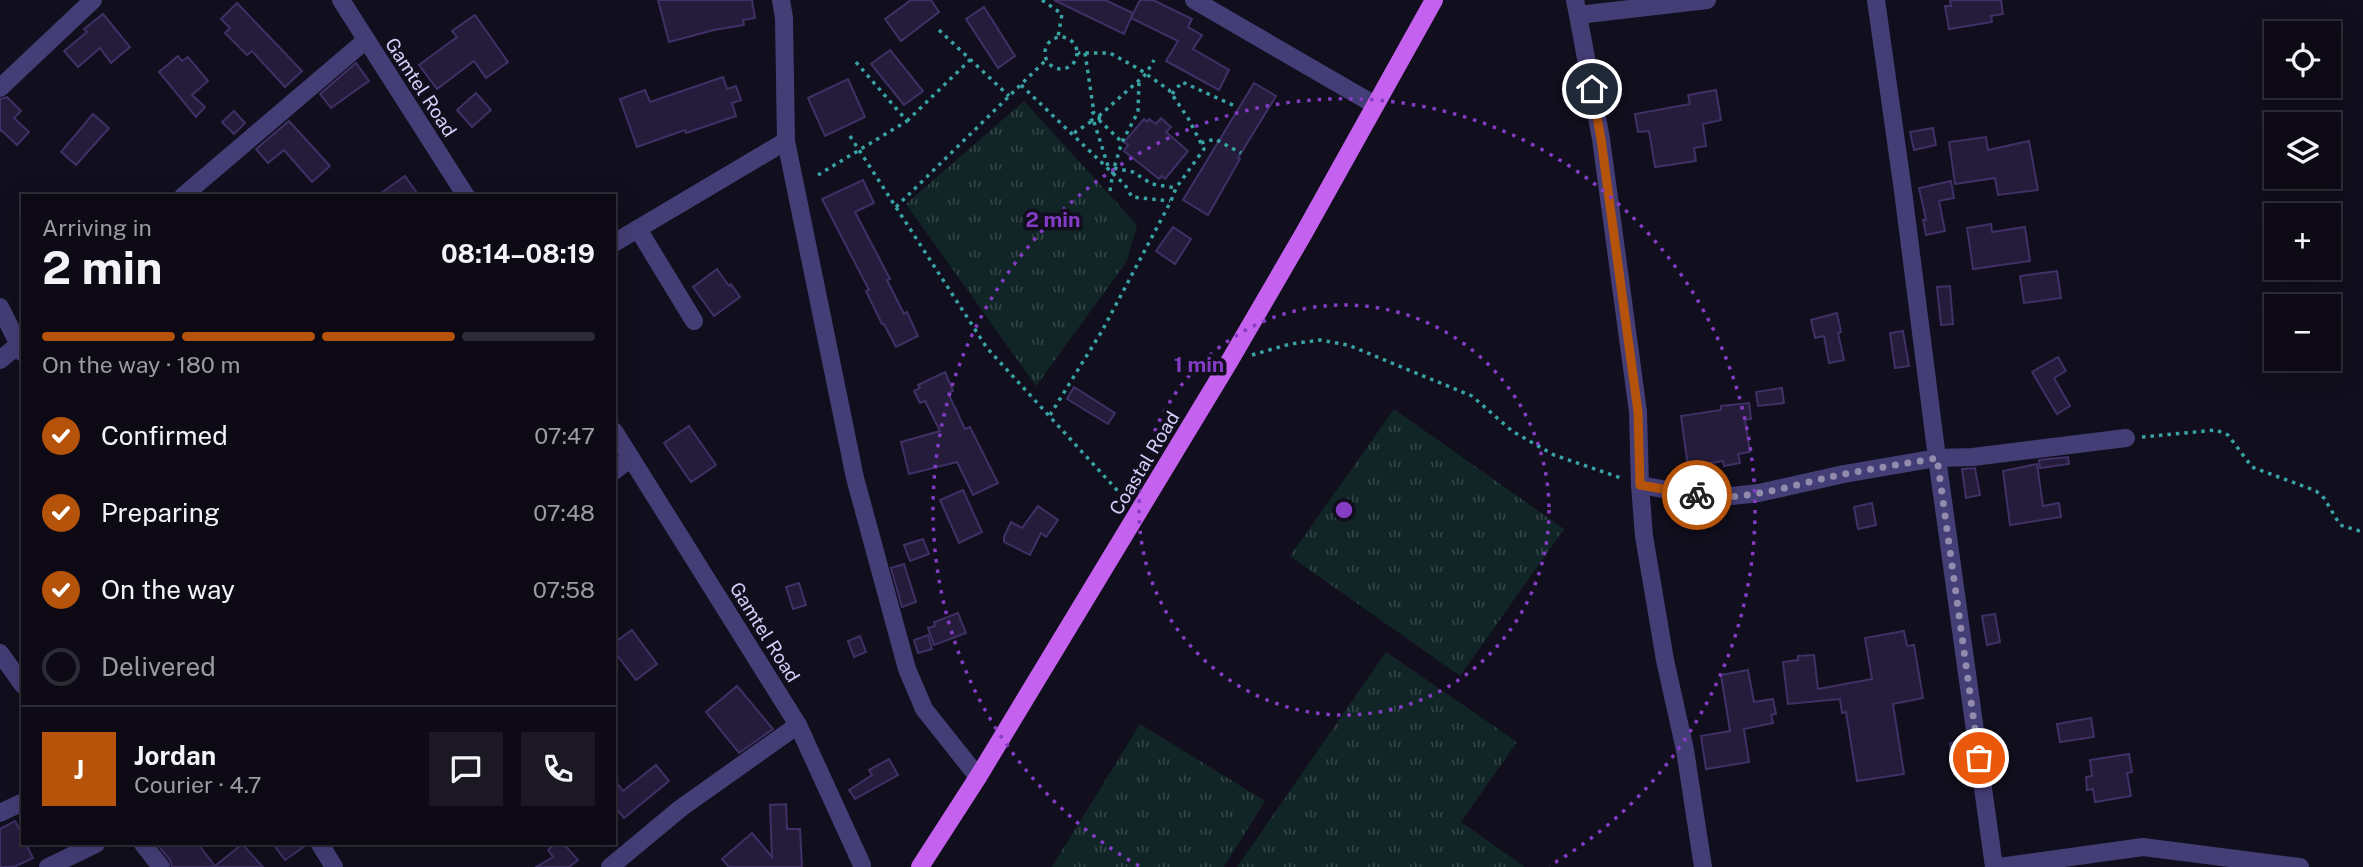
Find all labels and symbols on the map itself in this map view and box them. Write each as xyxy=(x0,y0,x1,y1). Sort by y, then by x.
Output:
street label: Gamtel Road xyxy=(381,33,461,141)
pin xyxy=(1562,59,1622,119)
text: 2 min xyxy=(1025,207,1081,232)
text: 1 min xyxy=(1174,352,1224,377)
street label: Coastal Road xyxy=(1105,407,1183,519)
courier xyxy=(1662,460,1732,530)
centre of rings xyxy=(1332,498,1356,522)
street label: Gamtel Road xyxy=(726,578,804,686)
pin xyxy=(1949,728,2009,788)

